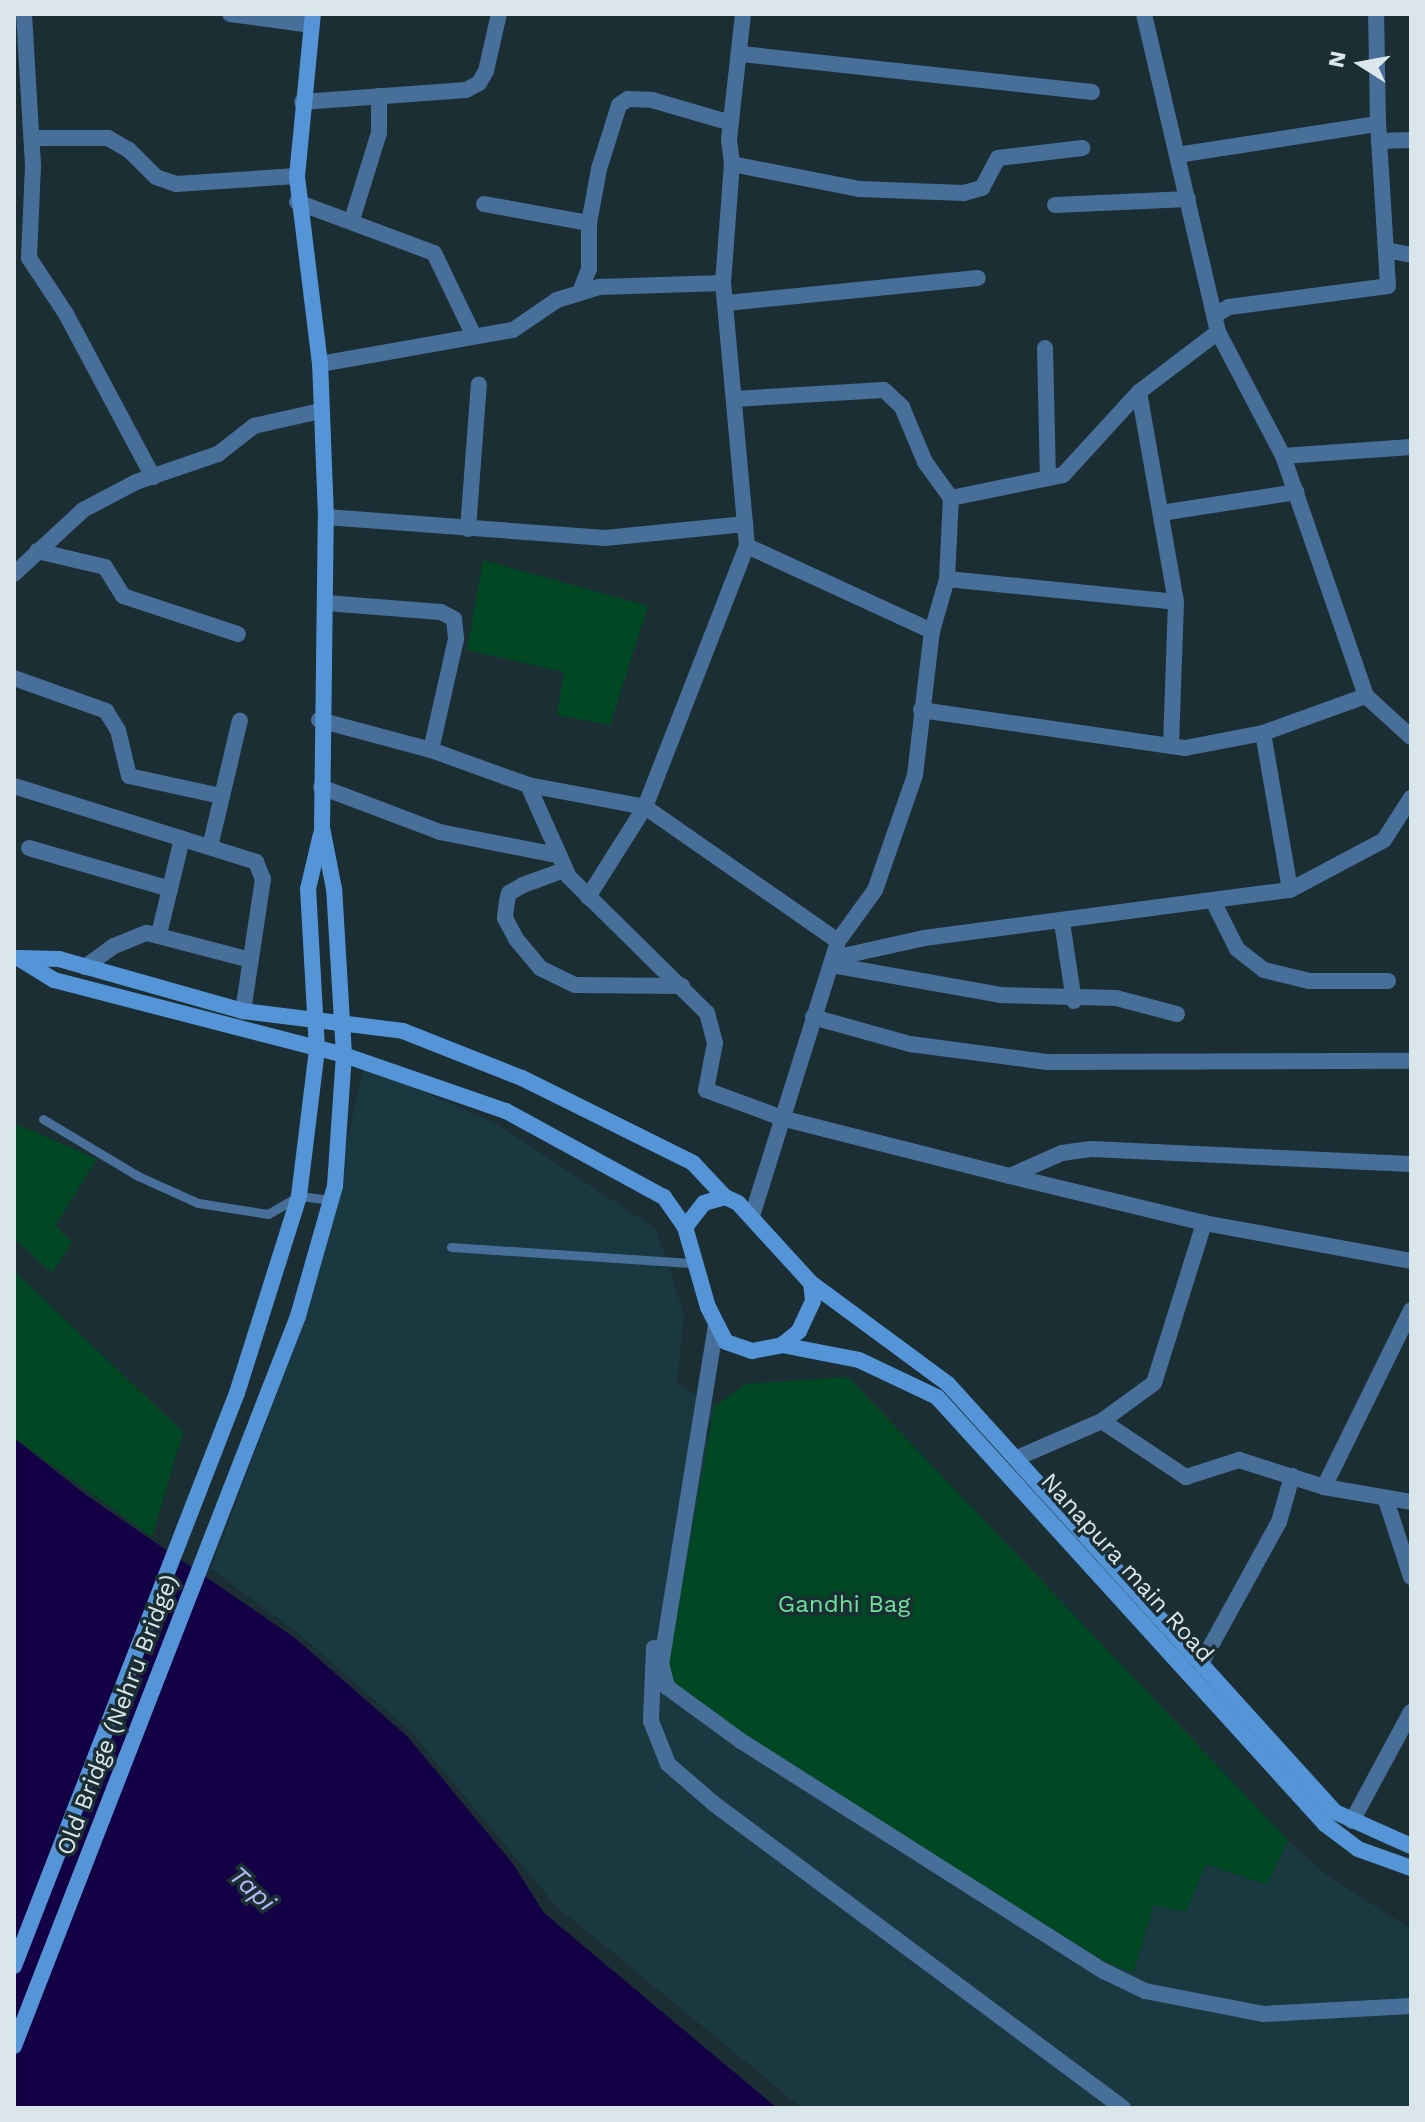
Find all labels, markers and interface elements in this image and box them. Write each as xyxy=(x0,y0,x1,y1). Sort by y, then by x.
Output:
north arrow xyxy=(1321,24,1401,104)
text: N xyxy=(1323,49,1351,70)
street label: Nanapura main Road xyxy=(1034,1467,1220,1669)
street label: Old Bridge (Nehru Bridge) xyxy=(51,1571,185,1859)
park label: Gandhi Bag xyxy=(778,1591,910,1619)
water label: Tapi xyxy=(222,1860,282,1918)

